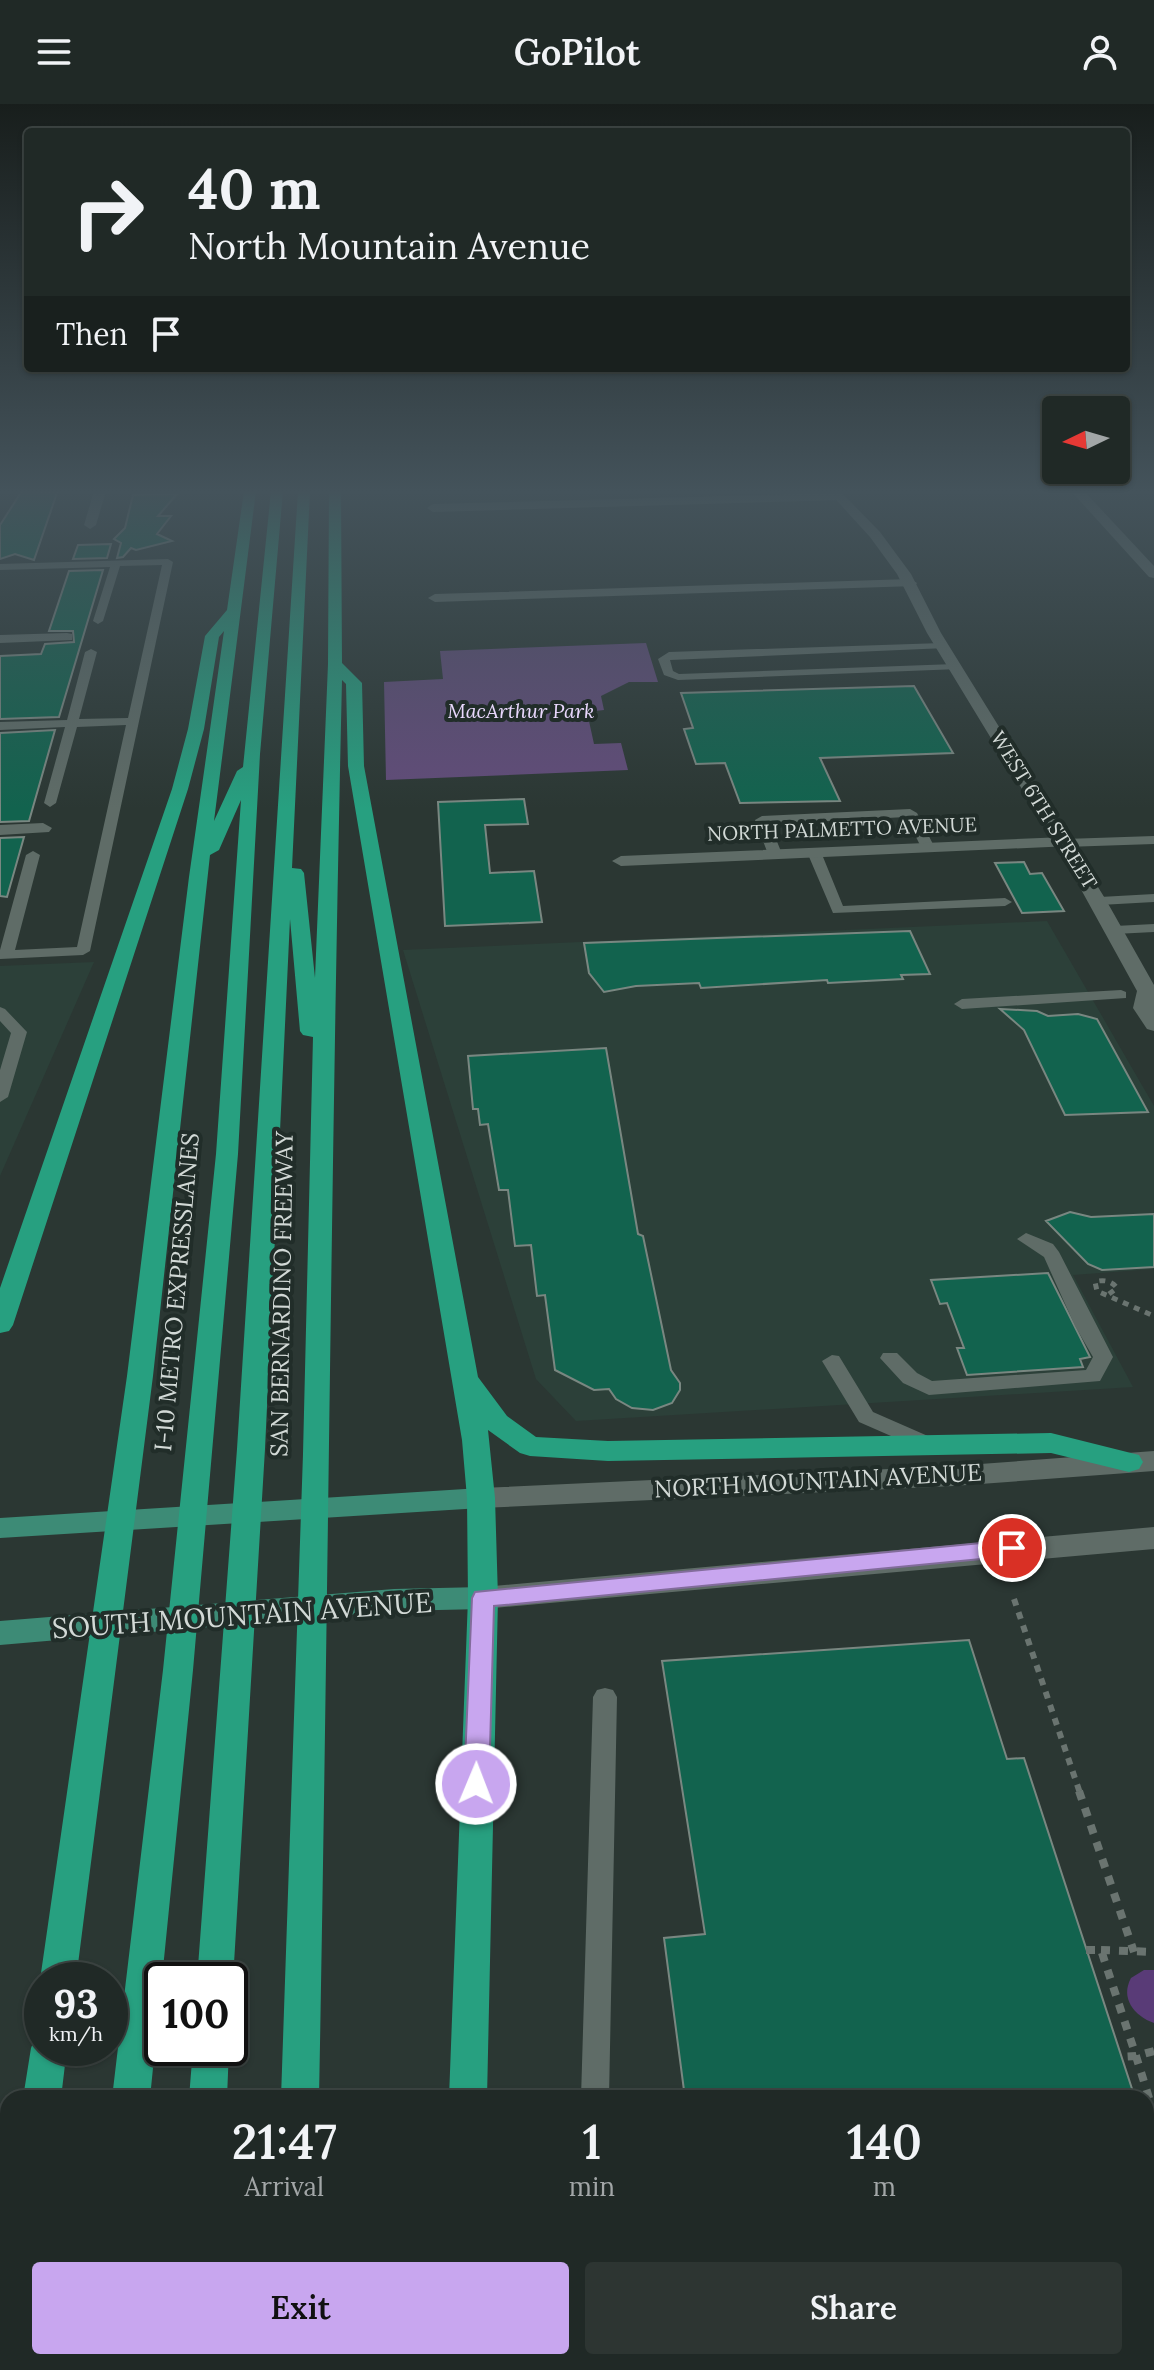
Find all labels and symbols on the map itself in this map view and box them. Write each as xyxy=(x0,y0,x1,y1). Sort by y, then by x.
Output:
north arrow xyxy=(1042,396,1130,484)
park label: MacArthur Park xyxy=(447,698,595,723)
street label: WEST 6TH STREET xyxy=(986,726,1103,893)
street label: NORTH PALMETTO AVENUE xyxy=(707,811,977,846)
street label: SAN BERNARDINO FREEWAY xyxy=(263,1130,300,1457)
street label: I-10 METRO EXPRESSLANES xyxy=(147,1131,206,1453)
street label: NORTH MOUNTAIN AVENUE xyxy=(653,1456,983,1505)
pin xyxy=(978,1514,1046,1582)
street label: SOUTH MOUNTAIN AVENUE xyxy=(51,1584,433,1646)
position arrow xyxy=(434,1742,518,1826)
speed limit sign: 100 xyxy=(144,1962,248,2066)

